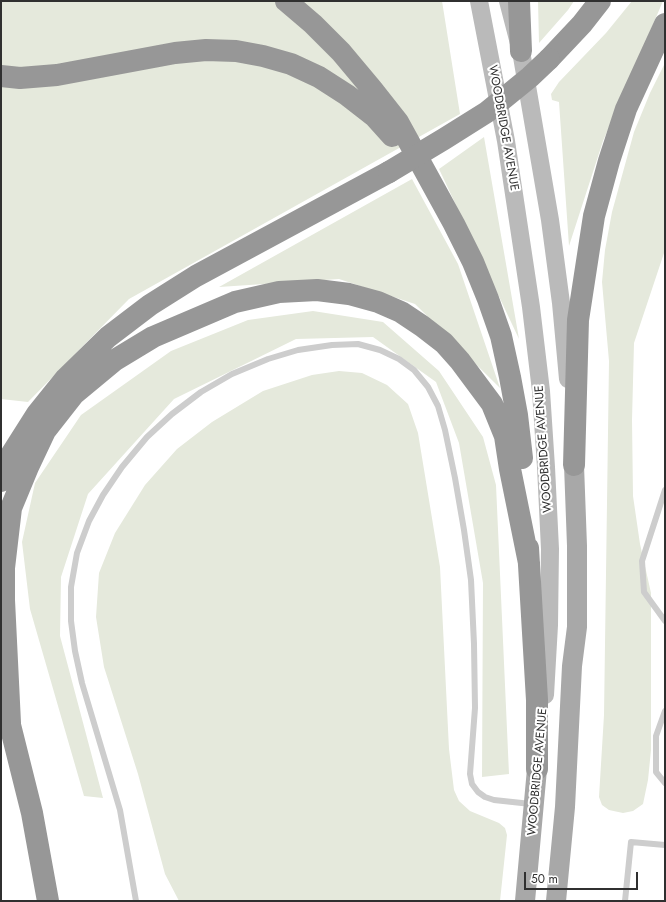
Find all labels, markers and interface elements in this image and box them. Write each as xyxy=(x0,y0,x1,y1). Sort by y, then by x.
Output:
street label: WOODBRIDGE AVENUE xyxy=(485,64,521,192)
street label: WOODBRIDGE AVENUE xyxy=(532,385,556,513)
street label: WOODBRIDGE AVENUE xyxy=(525,708,551,836)
scale bar xyxy=(526,864,640,890)
text: 50 m xyxy=(531,870,558,888)

